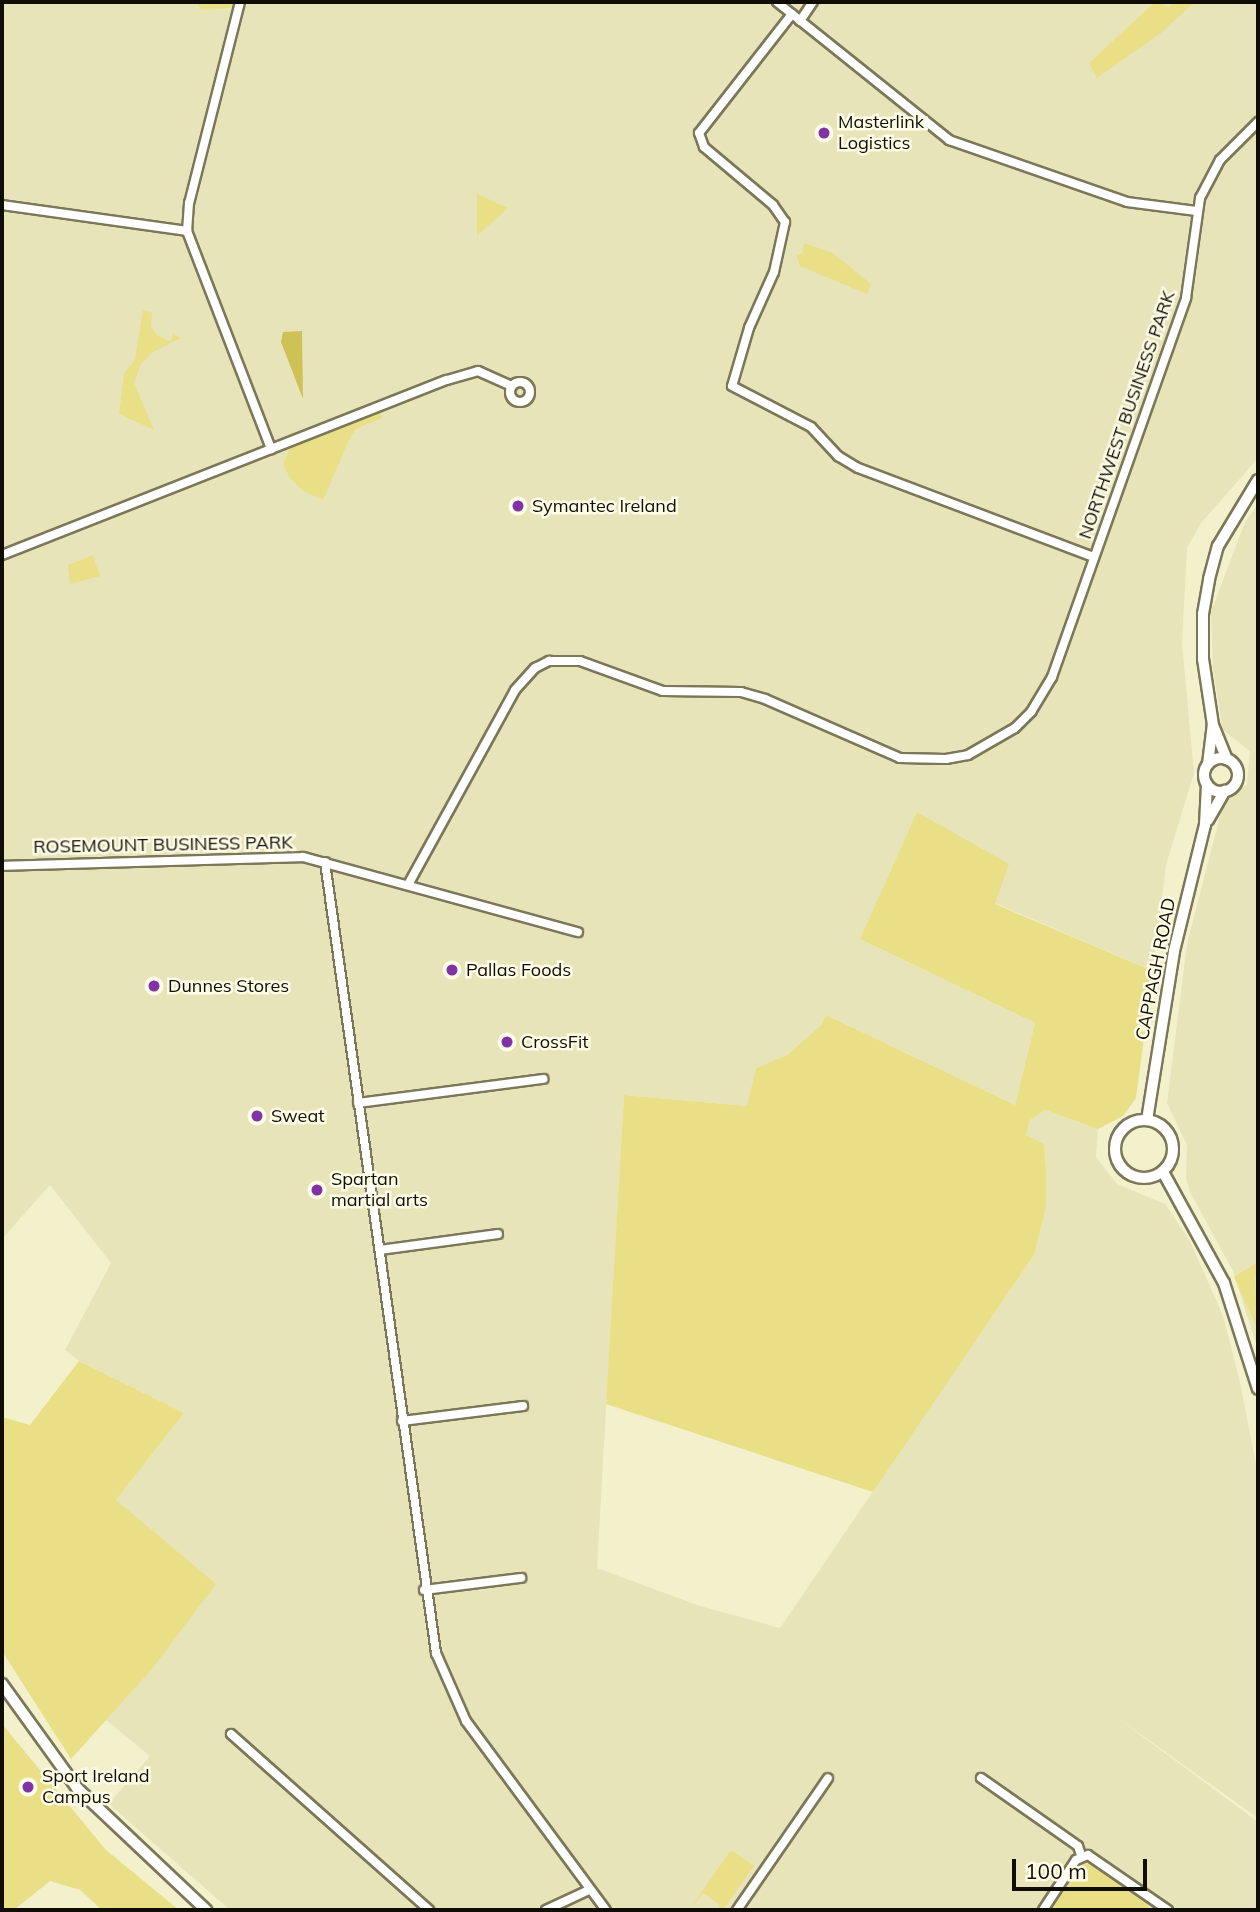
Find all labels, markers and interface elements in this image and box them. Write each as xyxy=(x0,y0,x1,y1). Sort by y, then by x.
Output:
place label: Masterlink Logistics xyxy=(838,112,924,154)
marker: Masterlink Logistics xyxy=(816,125,832,141)
street label: NORTHWEST BUSINESS PARK xyxy=(1074,288,1180,542)
place label: Symantec Ireland xyxy=(532,495,677,517)
marker: Symantec Ireland xyxy=(510,498,526,514)
street label: ROSEMOUNT BUSINESS PARK xyxy=(33,832,293,858)
street label: CAPPAGH ROAD xyxy=(1132,896,1180,1042)
place label: Pallas Foods xyxy=(466,959,571,981)
marker: Pallas Foods xyxy=(444,962,460,978)
place label: Dunnes Stores xyxy=(168,975,289,997)
marker: Dunnes Stores xyxy=(146,978,162,994)
place label: CrossFit xyxy=(521,1031,589,1053)
marker: CrossFit xyxy=(499,1034,515,1050)
place label: Sweat xyxy=(271,1105,325,1127)
marker: Sweat xyxy=(249,1108,265,1124)
place label: Spartan martial arts xyxy=(331,1169,428,1212)
marker: Spartan martial arts xyxy=(309,1182,325,1198)
place label: Sport Ireland Campus xyxy=(42,1766,150,1809)
marker: Sport Ireland Campus xyxy=(20,1779,36,1795)
scale bar xyxy=(1015,1846,1150,1890)
text: 100 m xyxy=(1025,1858,1087,1884)

